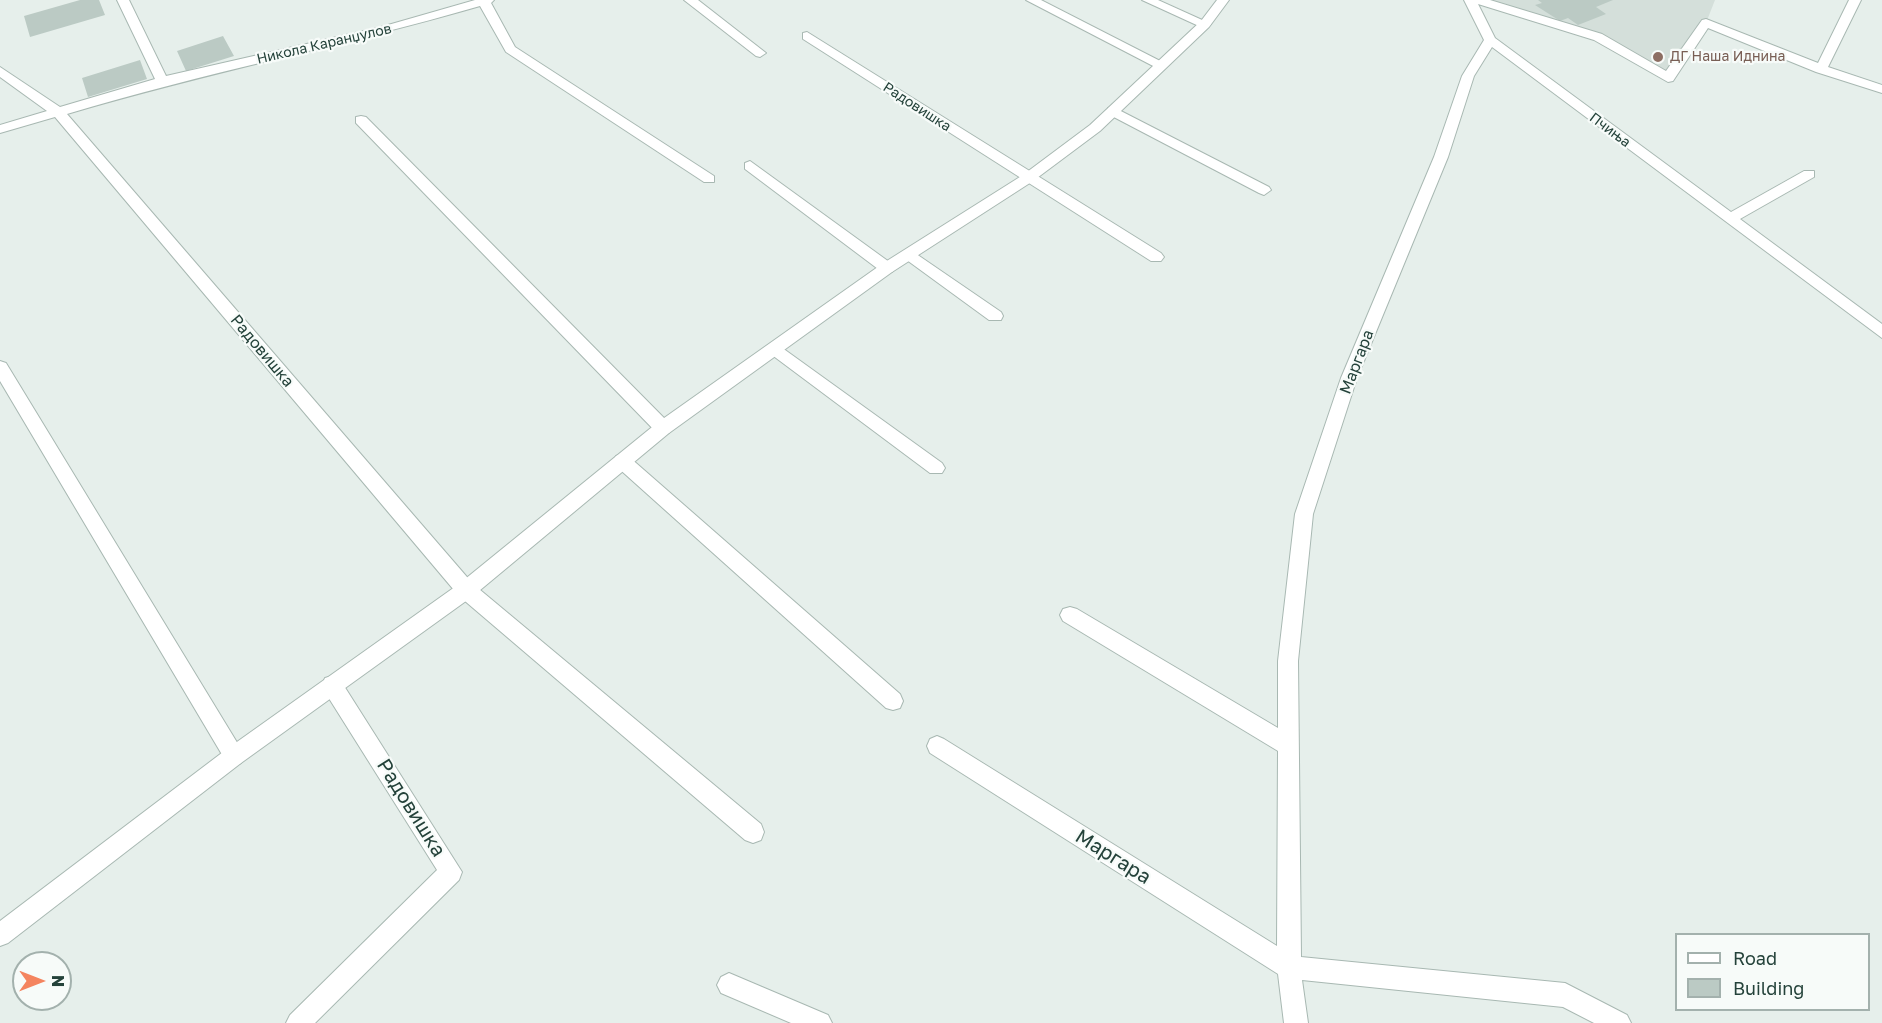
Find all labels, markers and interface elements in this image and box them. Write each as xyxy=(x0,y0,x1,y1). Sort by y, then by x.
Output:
street label: Никола Каранџулов xyxy=(255,20,393,68)
place label: ДГ Наша Иднина xyxy=(1670,49,1785,65)
marker: ДГ Наша Иднина xyxy=(1651,50,1665,64)
street label: Радовишка xyxy=(880,79,954,135)
street label: Пчиња xyxy=(1586,109,1634,151)
street label: Радовишка xyxy=(226,311,298,391)
street label: Маргара xyxy=(1336,327,1378,397)
street label: Радовишка xyxy=(371,755,451,861)
street label: Маргара xyxy=(1071,824,1155,890)
legend xyxy=(1675,933,1870,1011)
text: Road xyxy=(1733,947,1777,969)
north arrow xyxy=(12,951,72,1011)
text: N xyxy=(48,975,68,987)
text: Building xyxy=(1733,977,1804,999)

